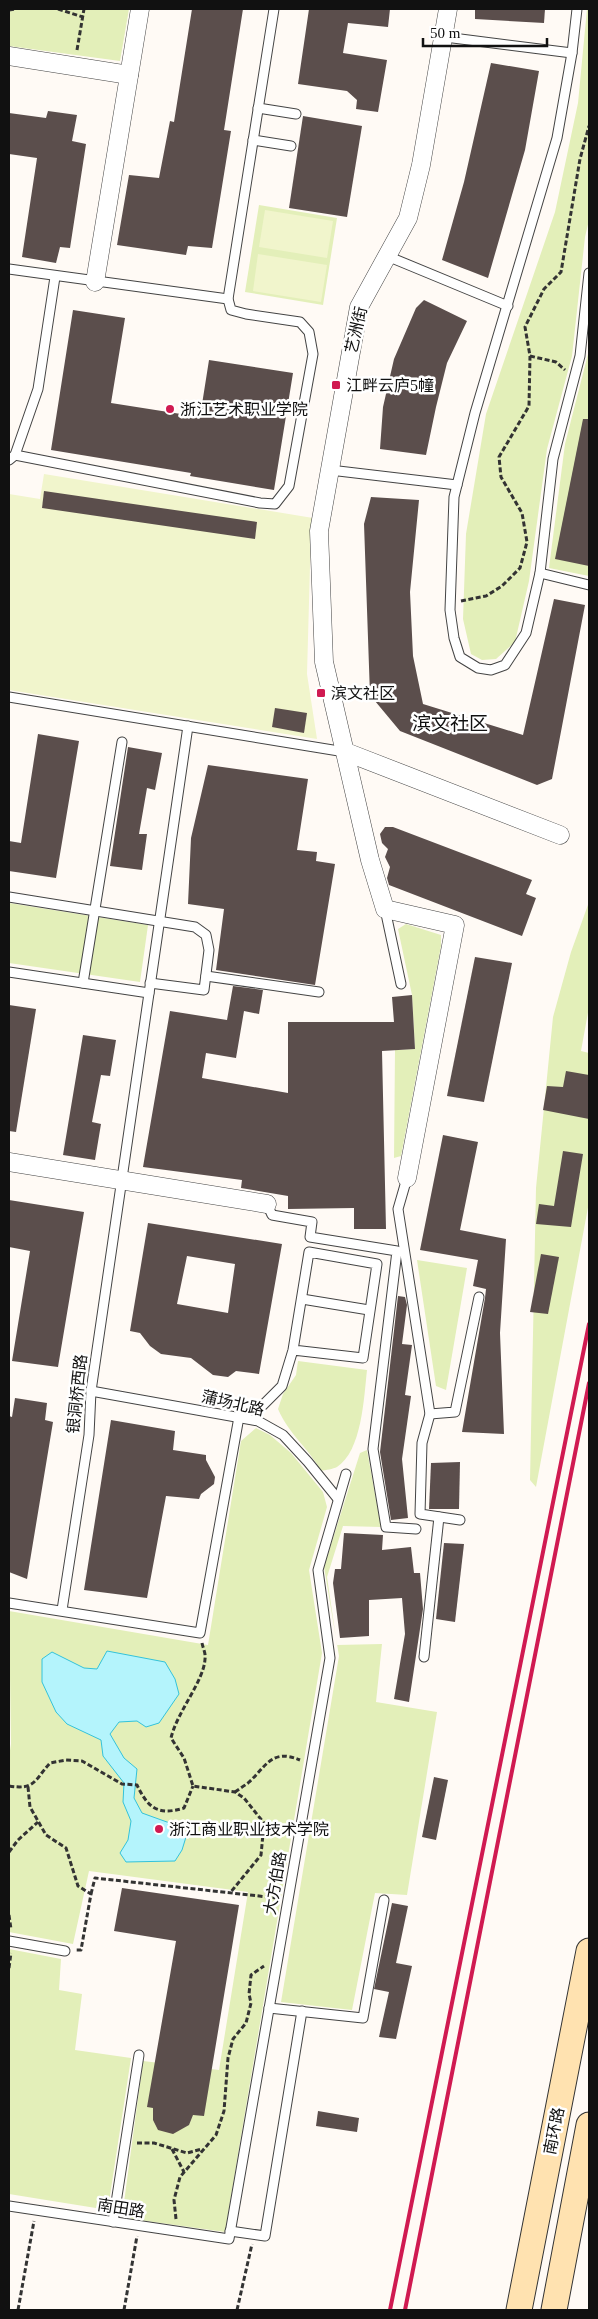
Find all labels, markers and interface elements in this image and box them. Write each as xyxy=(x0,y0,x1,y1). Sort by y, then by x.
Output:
scale bar xyxy=(423,15,547,47)
text: 50 m xyxy=(430,25,461,41)
street label: 艺洲街 xyxy=(342,305,370,355)
place label: 江畔云庐5幢 xyxy=(346,377,434,394)
marker: 江畔云庐5幢 xyxy=(330,379,342,391)
place label: 浙江艺术职业学院 xyxy=(180,401,308,418)
marker: 浙江艺术职业学院 xyxy=(164,403,176,415)
place label: 滨文社区 xyxy=(331,685,395,702)
marker: 滨文社区 xyxy=(315,687,327,699)
district label: 滨文社区 xyxy=(412,713,488,734)
street label: 银洞桥西路 xyxy=(64,1353,90,1435)
street label: 蒲场北路 xyxy=(200,1388,266,1418)
place label: 浙江商业职业技术学院 xyxy=(169,1821,329,1838)
marker: 浙江商业职业技术学院 xyxy=(153,1823,165,1835)
street label: 大方伯路 xyxy=(261,1850,289,1916)
street label: 南环路 xyxy=(541,2106,567,2156)
street label: 南田路 xyxy=(96,2196,146,2220)

